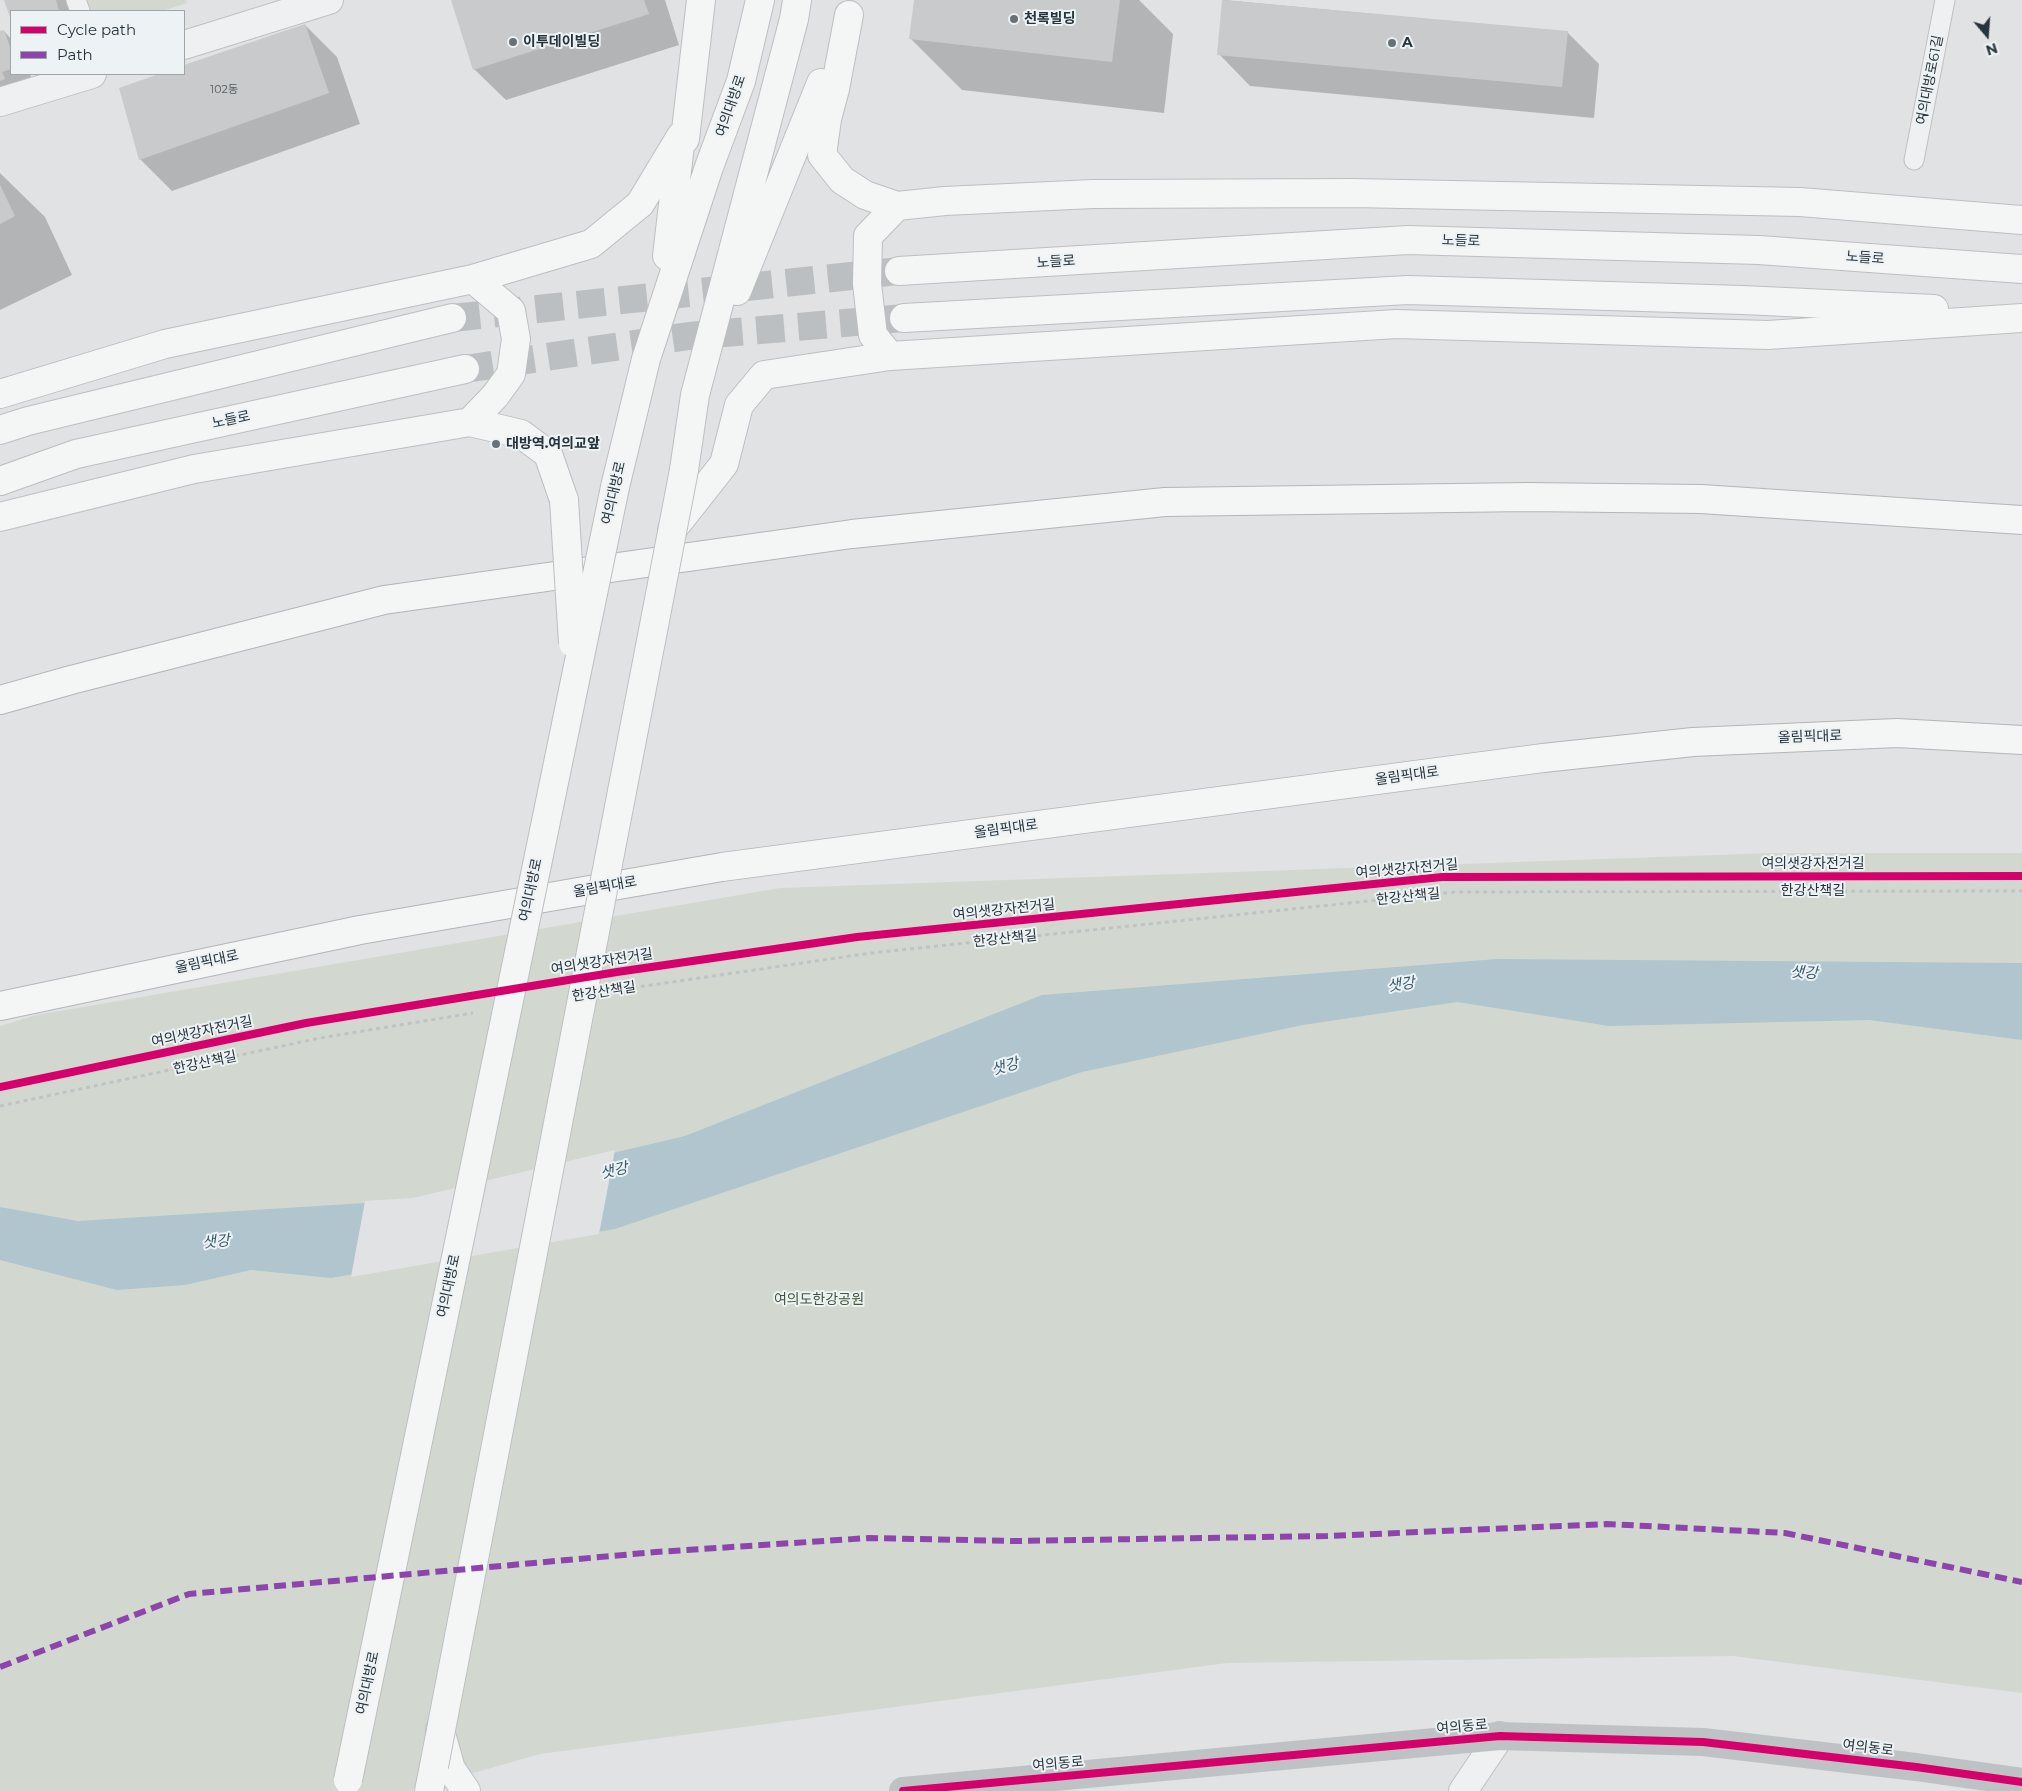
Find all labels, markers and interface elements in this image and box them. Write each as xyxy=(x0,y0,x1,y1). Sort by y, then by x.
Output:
legend xyxy=(10,10,185,75)
north arrow xyxy=(1962,10,2012,60)
place label: 천록빌딩 xyxy=(1024,11,1076,27)
marker: 천록빌딩 xyxy=(1008,13,1020,25)
text: Cycle path xyxy=(57,20,136,39)
place label: 이투데이빌딩 xyxy=(523,34,600,50)
street label: 여의대방로61길 xyxy=(1913,34,1947,126)
place label: A xyxy=(1402,35,1413,51)
marker: 이투데이빌딩 xyxy=(507,36,519,48)
marker: A xyxy=(1386,37,1398,49)
text: N xyxy=(1983,39,2000,60)
text: Path xyxy=(57,45,93,64)
street label: 여의대방로 xyxy=(713,73,749,139)
house number: 102동 xyxy=(210,83,238,97)
street label: 노들로 xyxy=(1441,232,1481,250)
street label: 노들로 xyxy=(1845,248,1885,268)
street label: 노들로 xyxy=(1036,252,1076,272)
street label: 노들로 xyxy=(210,408,252,432)
place label: 대방역.여의교앞 xyxy=(506,436,600,452)
marker: 대방역.여의교앞 xyxy=(490,438,502,450)
street label: 여의대방로 xyxy=(599,460,629,526)
street label: 올림픽대로 xyxy=(1778,727,1842,747)
street label: 올림픽대로 xyxy=(1374,763,1440,789)
street label: 올림픽대로 xyxy=(973,816,1039,842)
street label: 여의샛강자전거길 xyxy=(1355,856,1459,882)
street label: 여의샛강자전거길 xyxy=(1761,856,1865,872)
street label: 여의대방로 xyxy=(516,857,546,923)
street label: 올림픽대로 xyxy=(572,873,638,901)
street label: 한강산책길 xyxy=(1781,883,1845,899)
street label: 한강산책길 xyxy=(1375,885,1441,909)
street label: 여의샛강자전거길 xyxy=(952,896,1056,924)
street label: 한강산책길 xyxy=(972,927,1038,951)
street label: 여의샛강자전거길 xyxy=(550,946,654,978)
street label: 올림픽대로 xyxy=(174,947,240,977)
water label: 샛강 xyxy=(1790,963,1818,983)
water label: 샛강 xyxy=(1386,974,1416,996)
street label: 한강산책길 xyxy=(571,979,637,1005)
street label: 여의샛강자전거길 xyxy=(150,1013,254,1051)
street label: 한강산책길 xyxy=(172,1048,238,1078)
water label: 샛강 xyxy=(989,1055,1021,1079)
water label: 샛강 xyxy=(599,1159,629,1183)
water label: 샛강 xyxy=(201,1232,231,1252)
street label: 여의대방로 xyxy=(434,1253,464,1319)
park label: 여의도한강공원 xyxy=(774,1292,864,1308)
street label: 여의대방로 xyxy=(353,1650,383,1716)
street label: 여의동로 xyxy=(1436,1716,1488,1738)
street label: 여의동로 xyxy=(1841,1737,1895,1759)
street label: 여의동로 xyxy=(1032,1753,1084,1775)

